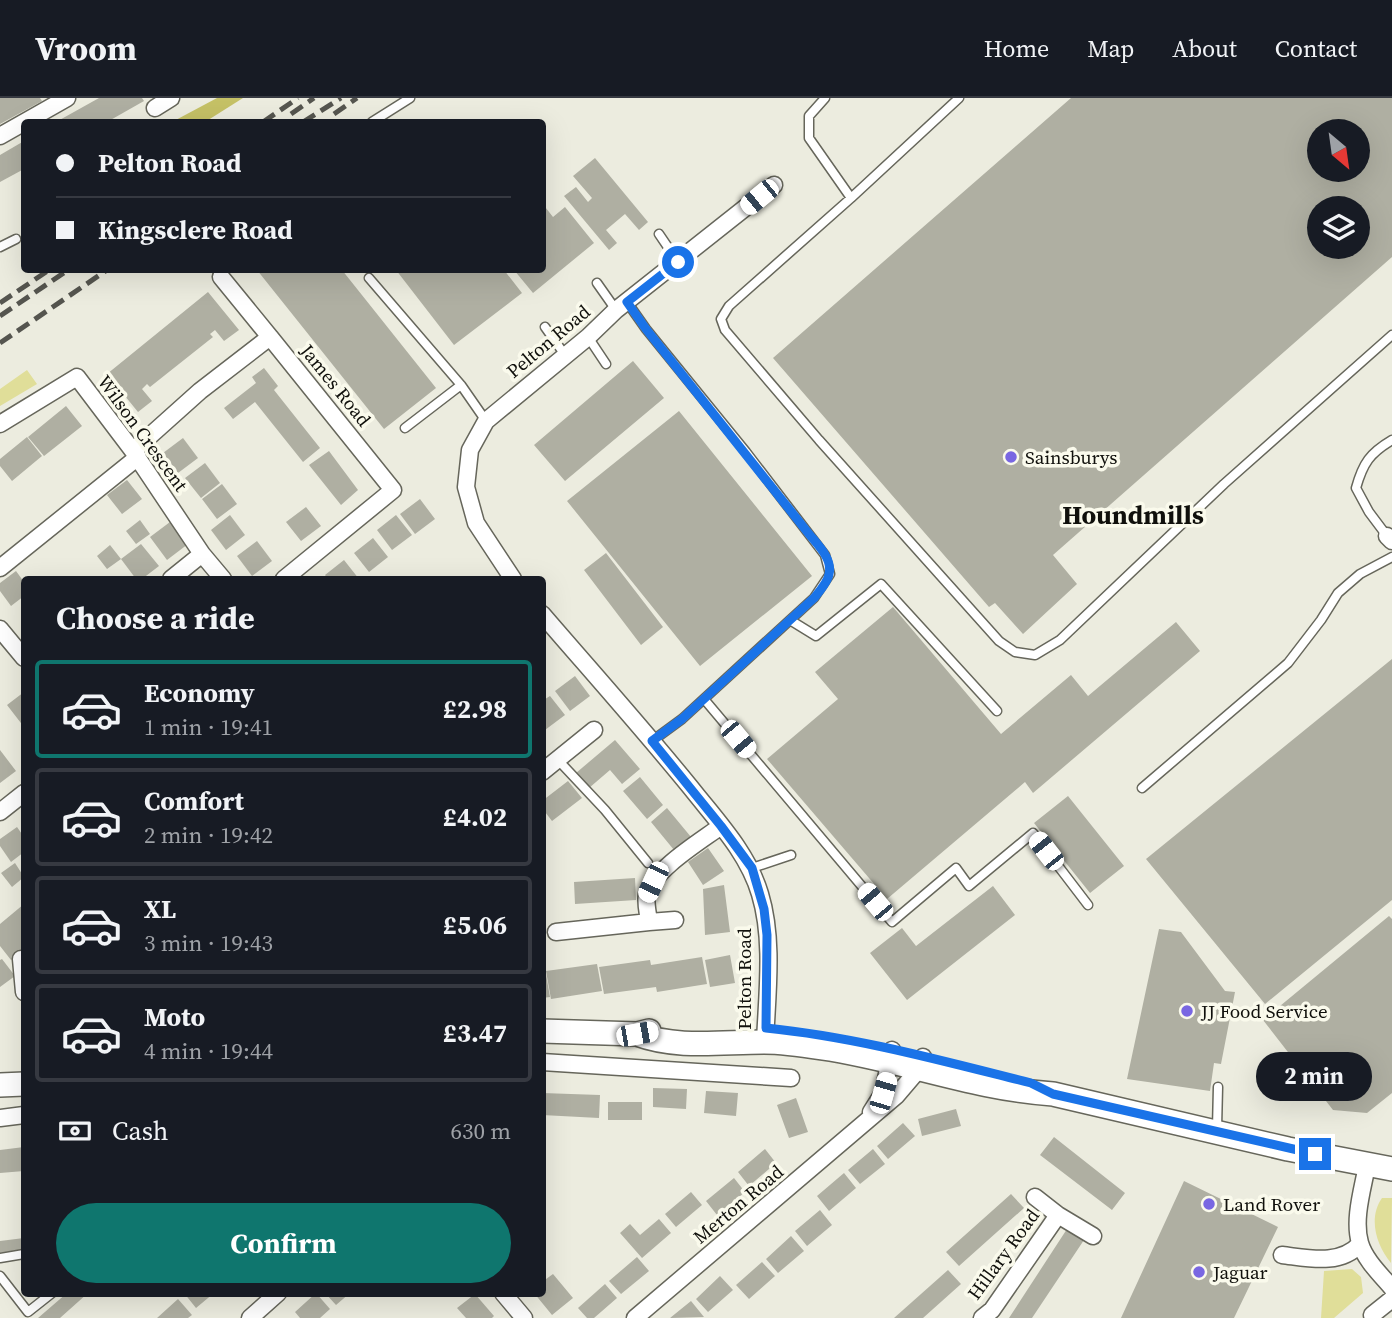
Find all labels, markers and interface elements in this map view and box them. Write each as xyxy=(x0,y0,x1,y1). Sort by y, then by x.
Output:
text: Vroom xyxy=(35,26,137,71)
text: Home xyxy=(984,32,1049,65)
text: Map xyxy=(1087,32,1134,65)
text: About xyxy=(1172,32,1237,65)
text: Contact xyxy=(1275,32,1357,65)
north arrow xyxy=(1307,119,1370,182)
map controls xyxy=(1307,119,1370,259)
text: Pelton Road xyxy=(98,145,241,181)
car xyxy=(737,176,782,218)
button: layers xyxy=(1307,196,1370,259)
text: Kingsclere Road xyxy=(98,212,293,248)
route start xyxy=(662,246,694,278)
street label: Pelton Road xyxy=(501,298,595,384)
street label: James Road xyxy=(294,338,377,432)
street label: Wilson Crescent xyxy=(92,369,195,497)
place label: Sainsburys xyxy=(1025,444,1118,470)
marker: Sainsburys xyxy=(1003,449,1019,465)
district label: Houndmills xyxy=(1062,497,1204,533)
text: Choose a ride xyxy=(56,596,255,640)
text: Economy xyxy=(144,675,255,711)
icon: car xyxy=(60,678,123,741)
text: £2.98 xyxy=(443,691,507,727)
text: 1 min · 19:41 xyxy=(144,711,273,743)
car xyxy=(717,716,760,762)
text: Comfort xyxy=(144,783,244,819)
icon: car xyxy=(60,786,123,849)
text: £4.02 xyxy=(443,799,507,835)
text: 2 min · 19:42 xyxy=(144,819,273,851)
car xyxy=(1025,828,1068,874)
car xyxy=(635,859,672,905)
car xyxy=(854,879,897,925)
text: XL xyxy=(144,891,176,927)
icon: car xyxy=(60,894,123,957)
text: £5.06 xyxy=(443,907,507,943)
text: 3 min · 19:43 xyxy=(144,927,273,959)
street label: Pelton Road xyxy=(731,928,757,1030)
place label: JJ Food Service xyxy=(1200,998,1328,1024)
text: Moto xyxy=(144,999,205,1035)
icon: car xyxy=(60,1002,123,1065)
marker: JJ Food Service xyxy=(1179,1003,1195,1019)
text: £3.47 xyxy=(443,1015,507,1051)
car xyxy=(615,1020,660,1048)
text: 4 min · 19:44 xyxy=(144,1035,273,1067)
callout: 2 min xyxy=(1257,1052,1373,1102)
text: 2 min xyxy=(1284,1060,1344,1092)
car xyxy=(868,1070,899,1116)
icon: cash xyxy=(56,1112,94,1150)
text: Cash xyxy=(112,1113,168,1149)
text: 630 m xyxy=(450,1115,511,1147)
route end xyxy=(1299,1138,1331,1170)
street label: Merton Road xyxy=(687,1158,789,1249)
place label: Land Rover xyxy=(1223,1191,1320,1217)
marker: Land Rover xyxy=(1201,1196,1217,1212)
button: Confirm xyxy=(56,1203,511,1283)
street label: Hillary Road xyxy=(961,1203,1045,1305)
place label: Jaguar xyxy=(1212,1259,1268,1285)
marker: Jaguar xyxy=(1191,1264,1207,1280)

